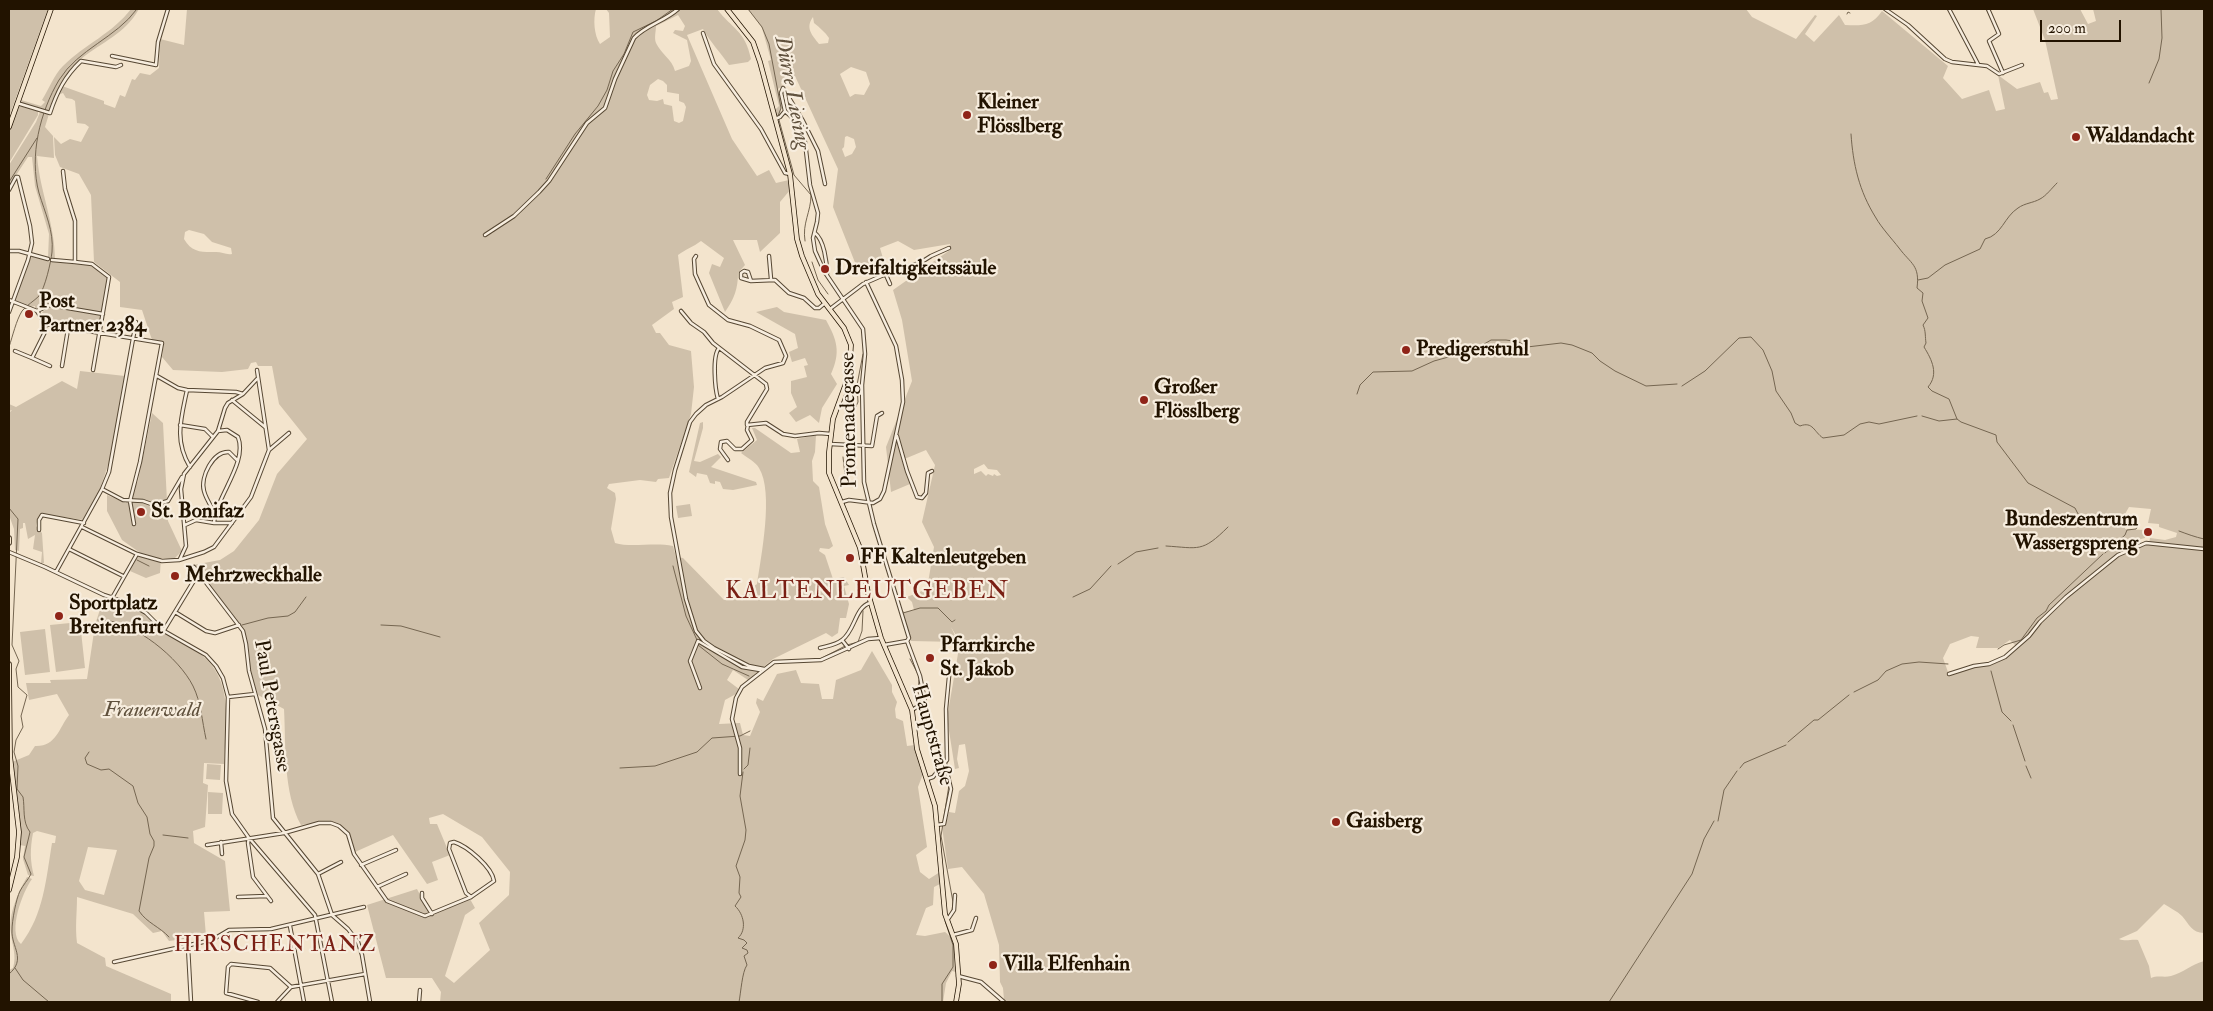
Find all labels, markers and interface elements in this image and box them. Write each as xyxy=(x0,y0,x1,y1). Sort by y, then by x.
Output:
scale bar xyxy=(2043,10,2124,42)
text: 200 m xyxy=(2048,19,2086,38)
water label: Dürre Liesing xyxy=(767,34,815,152)
place label: Kleiner Flösslberg xyxy=(977,90,1062,140)
marker: Kleiner Flösslberg xyxy=(961,109,973,121)
place label: Waldandacht xyxy=(2086,124,2194,150)
marker: Waldandacht xyxy=(2070,131,2082,143)
place label: Dreifaltigkeitssäule xyxy=(835,256,996,282)
marker: Dreifaltigkeitssäule xyxy=(819,263,831,275)
place label: Post Partner 2384 xyxy=(39,289,146,339)
marker: Post Partner 2384 xyxy=(23,308,35,320)
place label: Predigerstuhl xyxy=(1416,337,1529,363)
marker: Predigerstuhl xyxy=(1400,344,1412,356)
street label: Promenadegasse xyxy=(836,352,864,488)
place label: Großer Flösslberg xyxy=(1154,375,1239,425)
marker: Großer Flösslberg xyxy=(1138,394,1150,406)
place label: St. Bonifaz xyxy=(151,499,244,525)
marker: St. Bonifaz xyxy=(135,506,147,518)
place label: Bundeszentrum Wassergspreng xyxy=(2005,507,2138,557)
marker: Bundeszentrum Wassergspreng xyxy=(2142,526,2154,538)
place label: FF Kaltenleutgeben xyxy=(860,545,1026,571)
marker: FF Kaltenleutgeben xyxy=(844,552,856,564)
place label: Mehrzweckhalle xyxy=(185,563,322,589)
marker: Mehrzweckhalle xyxy=(169,570,181,582)
district label: KALTENLEUTGEBEN xyxy=(723,579,1011,607)
place label: Sportplatz Breitenfurt xyxy=(69,591,163,641)
marker: Sportplatz Breitenfurt xyxy=(53,610,65,622)
place label: Pfarrkirche St. Jakob xyxy=(940,633,1035,683)
street label: Paul Petersgasse xyxy=(247,638,295,774)
marker: Pfarrkirche St. Jakob xyxy=(924,652,936,664)
street label: Hauptstraße xyxy=(904,681,958,789)
park label: Frauenwald xyxy=(103,698,201,724)
place label: Gaisberg xyxy=(1346,809,1422,835)
marker: Gaisberg xyxy=(1330,816,1342,828)
district label: HIRSCHENTANZ xyxy=(172,933,378,959)
place label: Villa Elfenhain xyxy=(1003,952,1130,978)
marker: Villa Elfenhain xyxy=(987,959,999,971)

